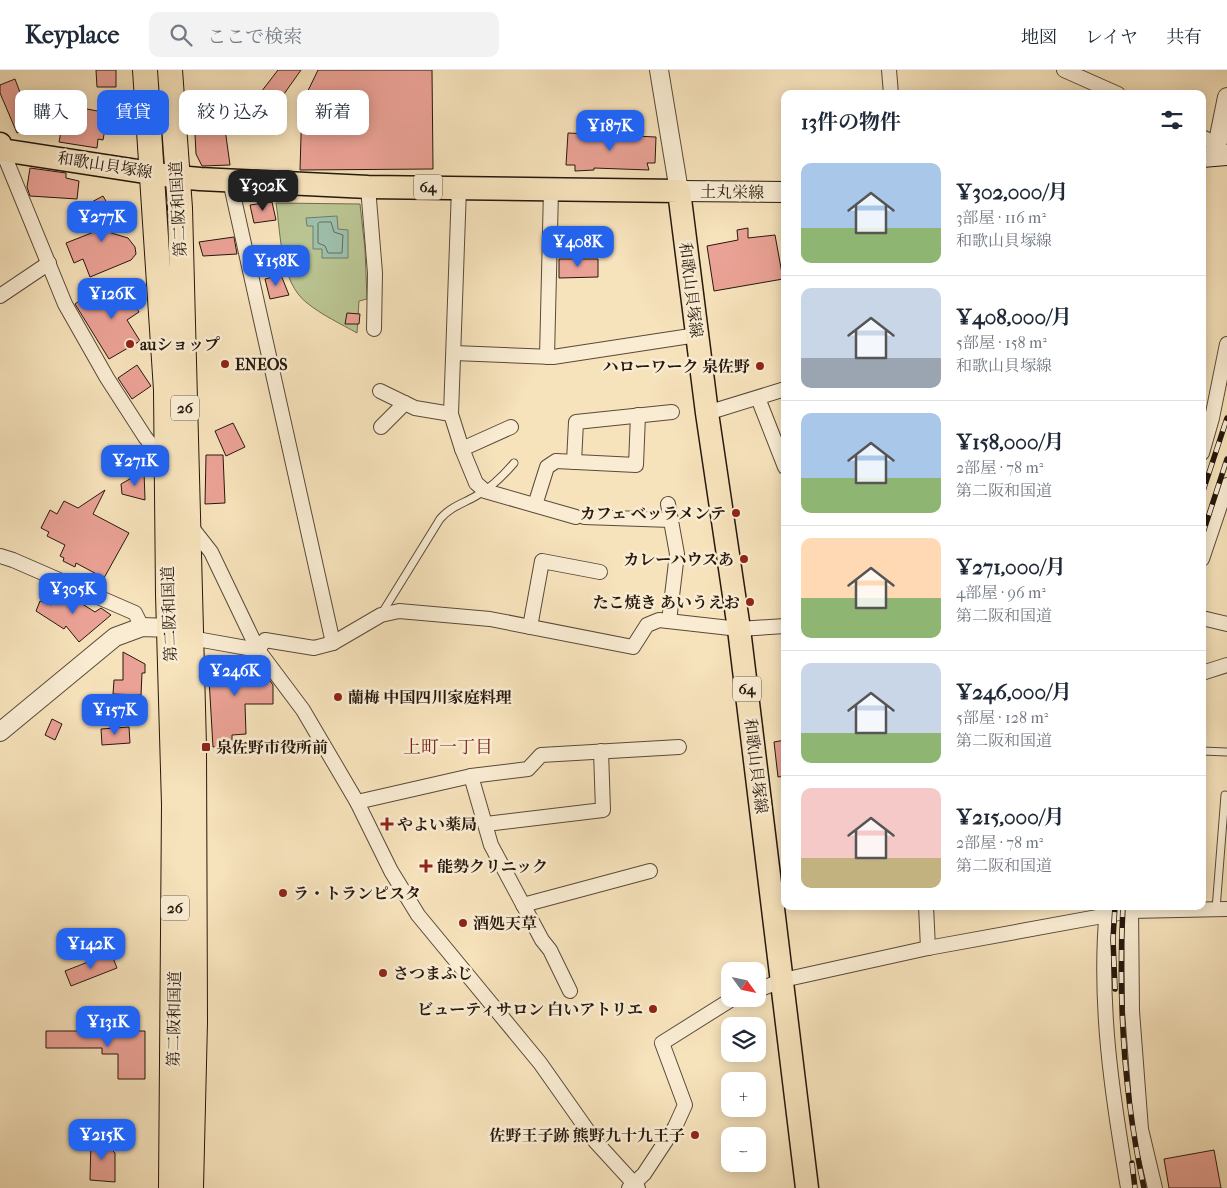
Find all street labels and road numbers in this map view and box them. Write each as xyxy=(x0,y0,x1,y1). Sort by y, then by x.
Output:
street label: 和歌山貝塚線 xyxy=(56,148,154,182)
street label: 第二阪和国道 xyxy=(166,161,190,257)
road number: 64 xyxy=(414,174,442,200)
street label: 土丸栄線 xyxy=(700,182,764,202)
street label: 和歌山貝塚線 xyxy=(676,241,706,339)
road number: 26 xyxy=(171,396,199,420)
street label: 第二阪和国道 xyxy=(158,566,180,662)
road number: 64 xyxy=(733,676,761,702)
street label: 和歌山貝塚線 xyxy=(741,717,771,815)
road number: 26 xyxy=(161,896,189,920)
street label: 第二阪和国道 xyxy=(164,971,184,1067)

